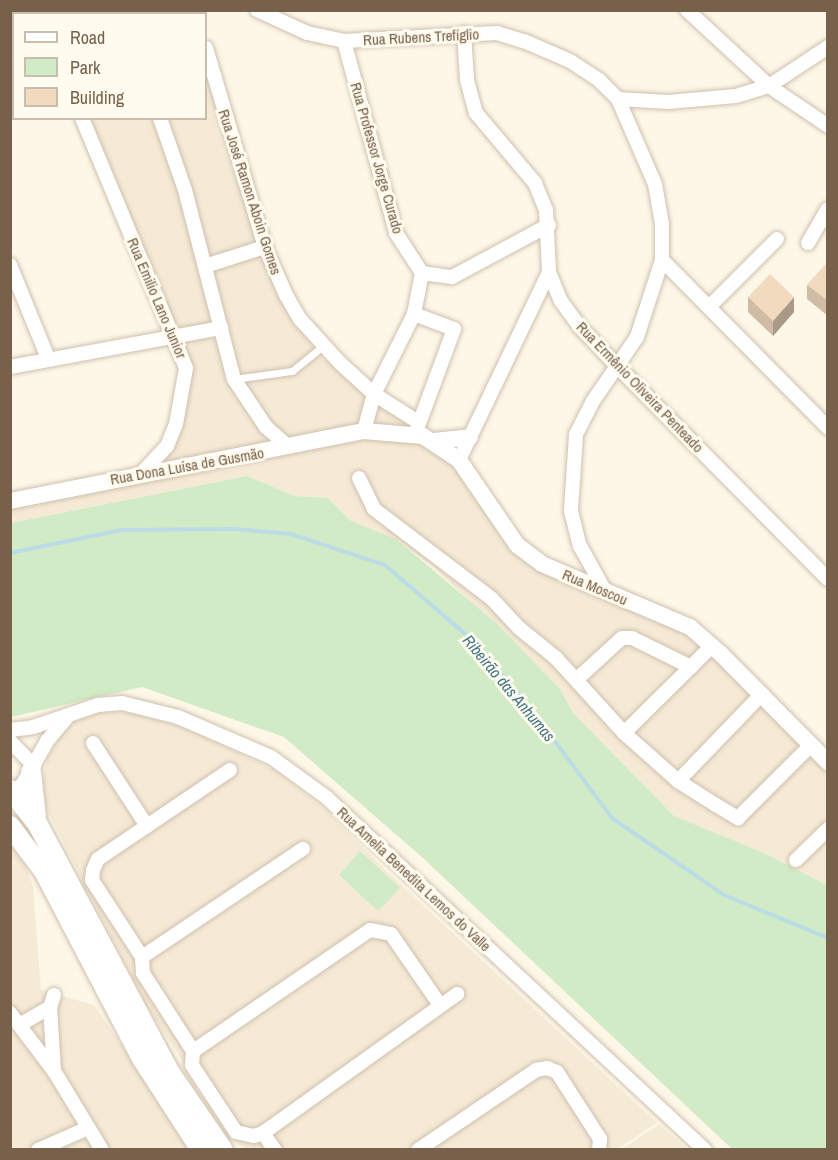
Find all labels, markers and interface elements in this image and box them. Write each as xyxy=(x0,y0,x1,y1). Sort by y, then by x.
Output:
legend xyxy=(12,12,207,120)
text: Road xyxy=(70,25,105,50)
street label: Rua Rubens Trefíglio xyxy=(362,25,480,49)
text: Park xyxy=(70,55,100,80)
street label: Rua Professor Jorge Curado xyxy=(347,80,407,236)
text: Building xyxy=(70,85,124,110)
street label: Rua José Ramon Aboin Gomes xyxy=(215,107,285,277)
street label: Rua Emilio Lano Junior xyxy=(123,235,191,361)
street label: Rua Ermênio Oliveira Penteado xyxy=(573,318,707,456)
street label: Rua Dona Luísa de Gusmão xyxy=(109,444,265,488)
street label: Rua Moscou xyxy=(560,565,630,609)
water label: Ribeirão das Anhumas xyxy=(459,630,559,746)
street label: Rua Amelia Benedita Lemos do Valle xyxy=(333,803,495,955)

